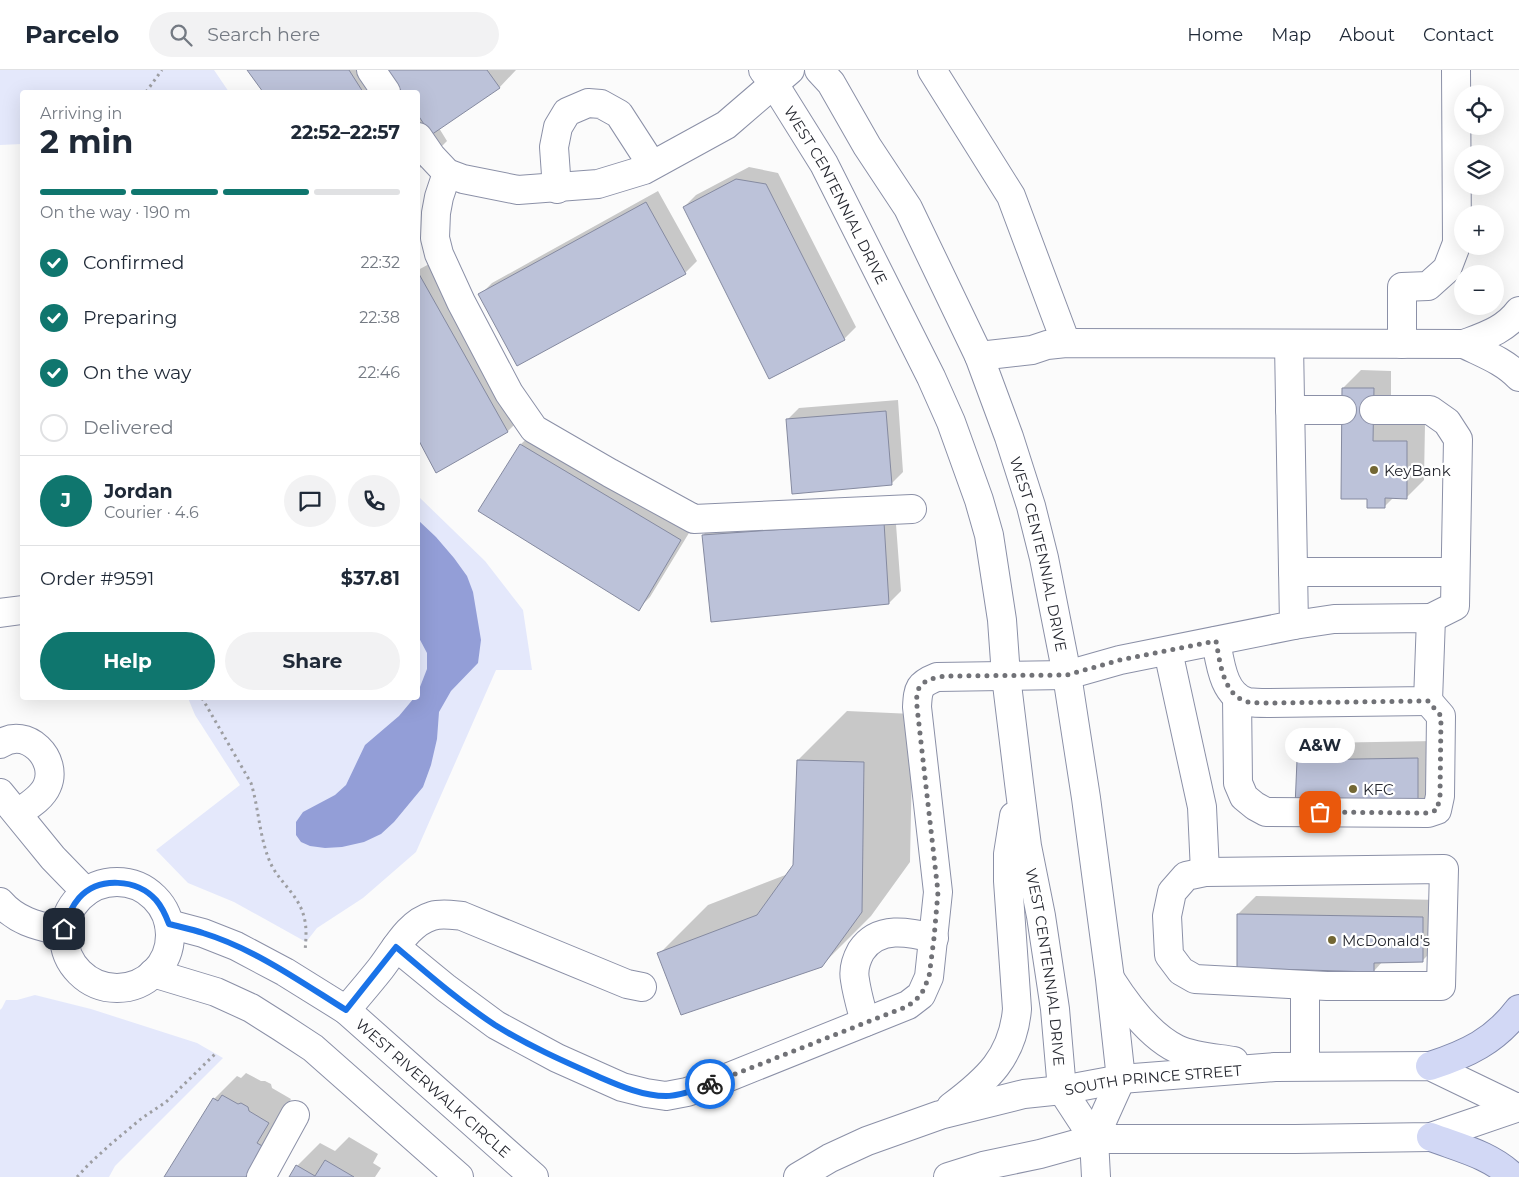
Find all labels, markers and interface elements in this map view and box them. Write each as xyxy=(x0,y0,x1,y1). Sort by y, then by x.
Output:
search box xyxy=(149,12,499,57)
text: Parcelo xyxy=(25,20,119,49)
icon: search xyxy=(167,21,195,49)
text: Search here xyxy=(207,23,320,46)
text: Home xyxy=(1187,24,1243,46)
text: Map xyxy=(1271,24,1311,46)
text: About xyxy=(1339,24,1395,46)
text: Contact xyxy=(1423,24,1494,46)
map controls xyxy=(1454,85,1504,315)
button: locate xyxy=(1454,85,1504,135)
street label: WEST CENTENNIAL DRIVE xyxy=(780,102,892,287)
text: Arriving in xyxy=(40,104,122,123)
text: 22:52–22:57 xyxy=(291,121,400,144)
text: 2 min xyxy=(40,122,133,161)
button: layers xyxy=(1454,145,1504,195)
text: On the way · 190 m xyxy=(40,203,191,222)
button: + xyxy=(1454,205,1504,255)
icon: check xyxy=(40,249,68,277)
text: Confirmed xyxy=(83,251,184,274)
text: 22:32 xyxy=(360,253,400,272)
button: − xyxy=(1454,265,1504,315)
icon: check xyxy=(40,304,68,332)
text: Preparing xyxy=(83,306,178,329)
text: 22:38 xyxy=(359,308,400,327)
icon: check xyxy=(40,359,68,387)
text: On the way xyxy=(83,361,191,384)
text: 22:46 xyxy=(358,363,400,382)
text: Delivered xyxy=(83,416,174,439)
street label: WEST CENTENNIAL DRIVE xyxy=(1006,454,1072,653)
place label: KeyBank xyxy=(1384,461,1451,480)
marker: KeyBank xyxy=(1368,464,1380,476)
button: chat xyxy=(284,475,336,527)
button: phone xyxy=(348,475,400,527)
text: Jordan xyxy=(104,480,173,503)
text: J xyxy=(61,489,71,512)
text: Courier · 4.6 xyxy=(104,503,199,522)
text: Order #9591 xyxy=(40,567,154,590)
text: $37.81 xyxy=(341,567,400,590)
button: Help xyxy=(40,632,215,690)
button: Share xyxy=(225,632,400,690)
callout: A&W xyxy=(1285,727,1355,762)
text: A&W xyxy=(1299,736,1341,755)
place label: KFC xyxy=(1363,780,1394,799)
marker: KFC xyxy=(1347,783,1359,795)
pin xyxy=(1299,791,1341,833)
icon: bag xyxy=(1306,798,1334,826)
street label: WEST CENTENNIAL DRIVE xyxy=(1022,866,1069,1067)
pin xyxy=(43,908,85,950)
icon: home xyxy=(50,915,78,943)
place label: McDonald's xyxy=(1342,931,1430,950)
marker: McDonald's xyxy=(1326,934,1338,946)
street label: WEST RIVERWALK CIRCLE xyxy=(352,1014,515,1161)
courier xyxy=(685,1059,735,1109)
street label: SOUTH PRINCE STREET xyxy=(1063,1060,1243,1099)
icon: bike xyxy=(696,1070,724,1098)

